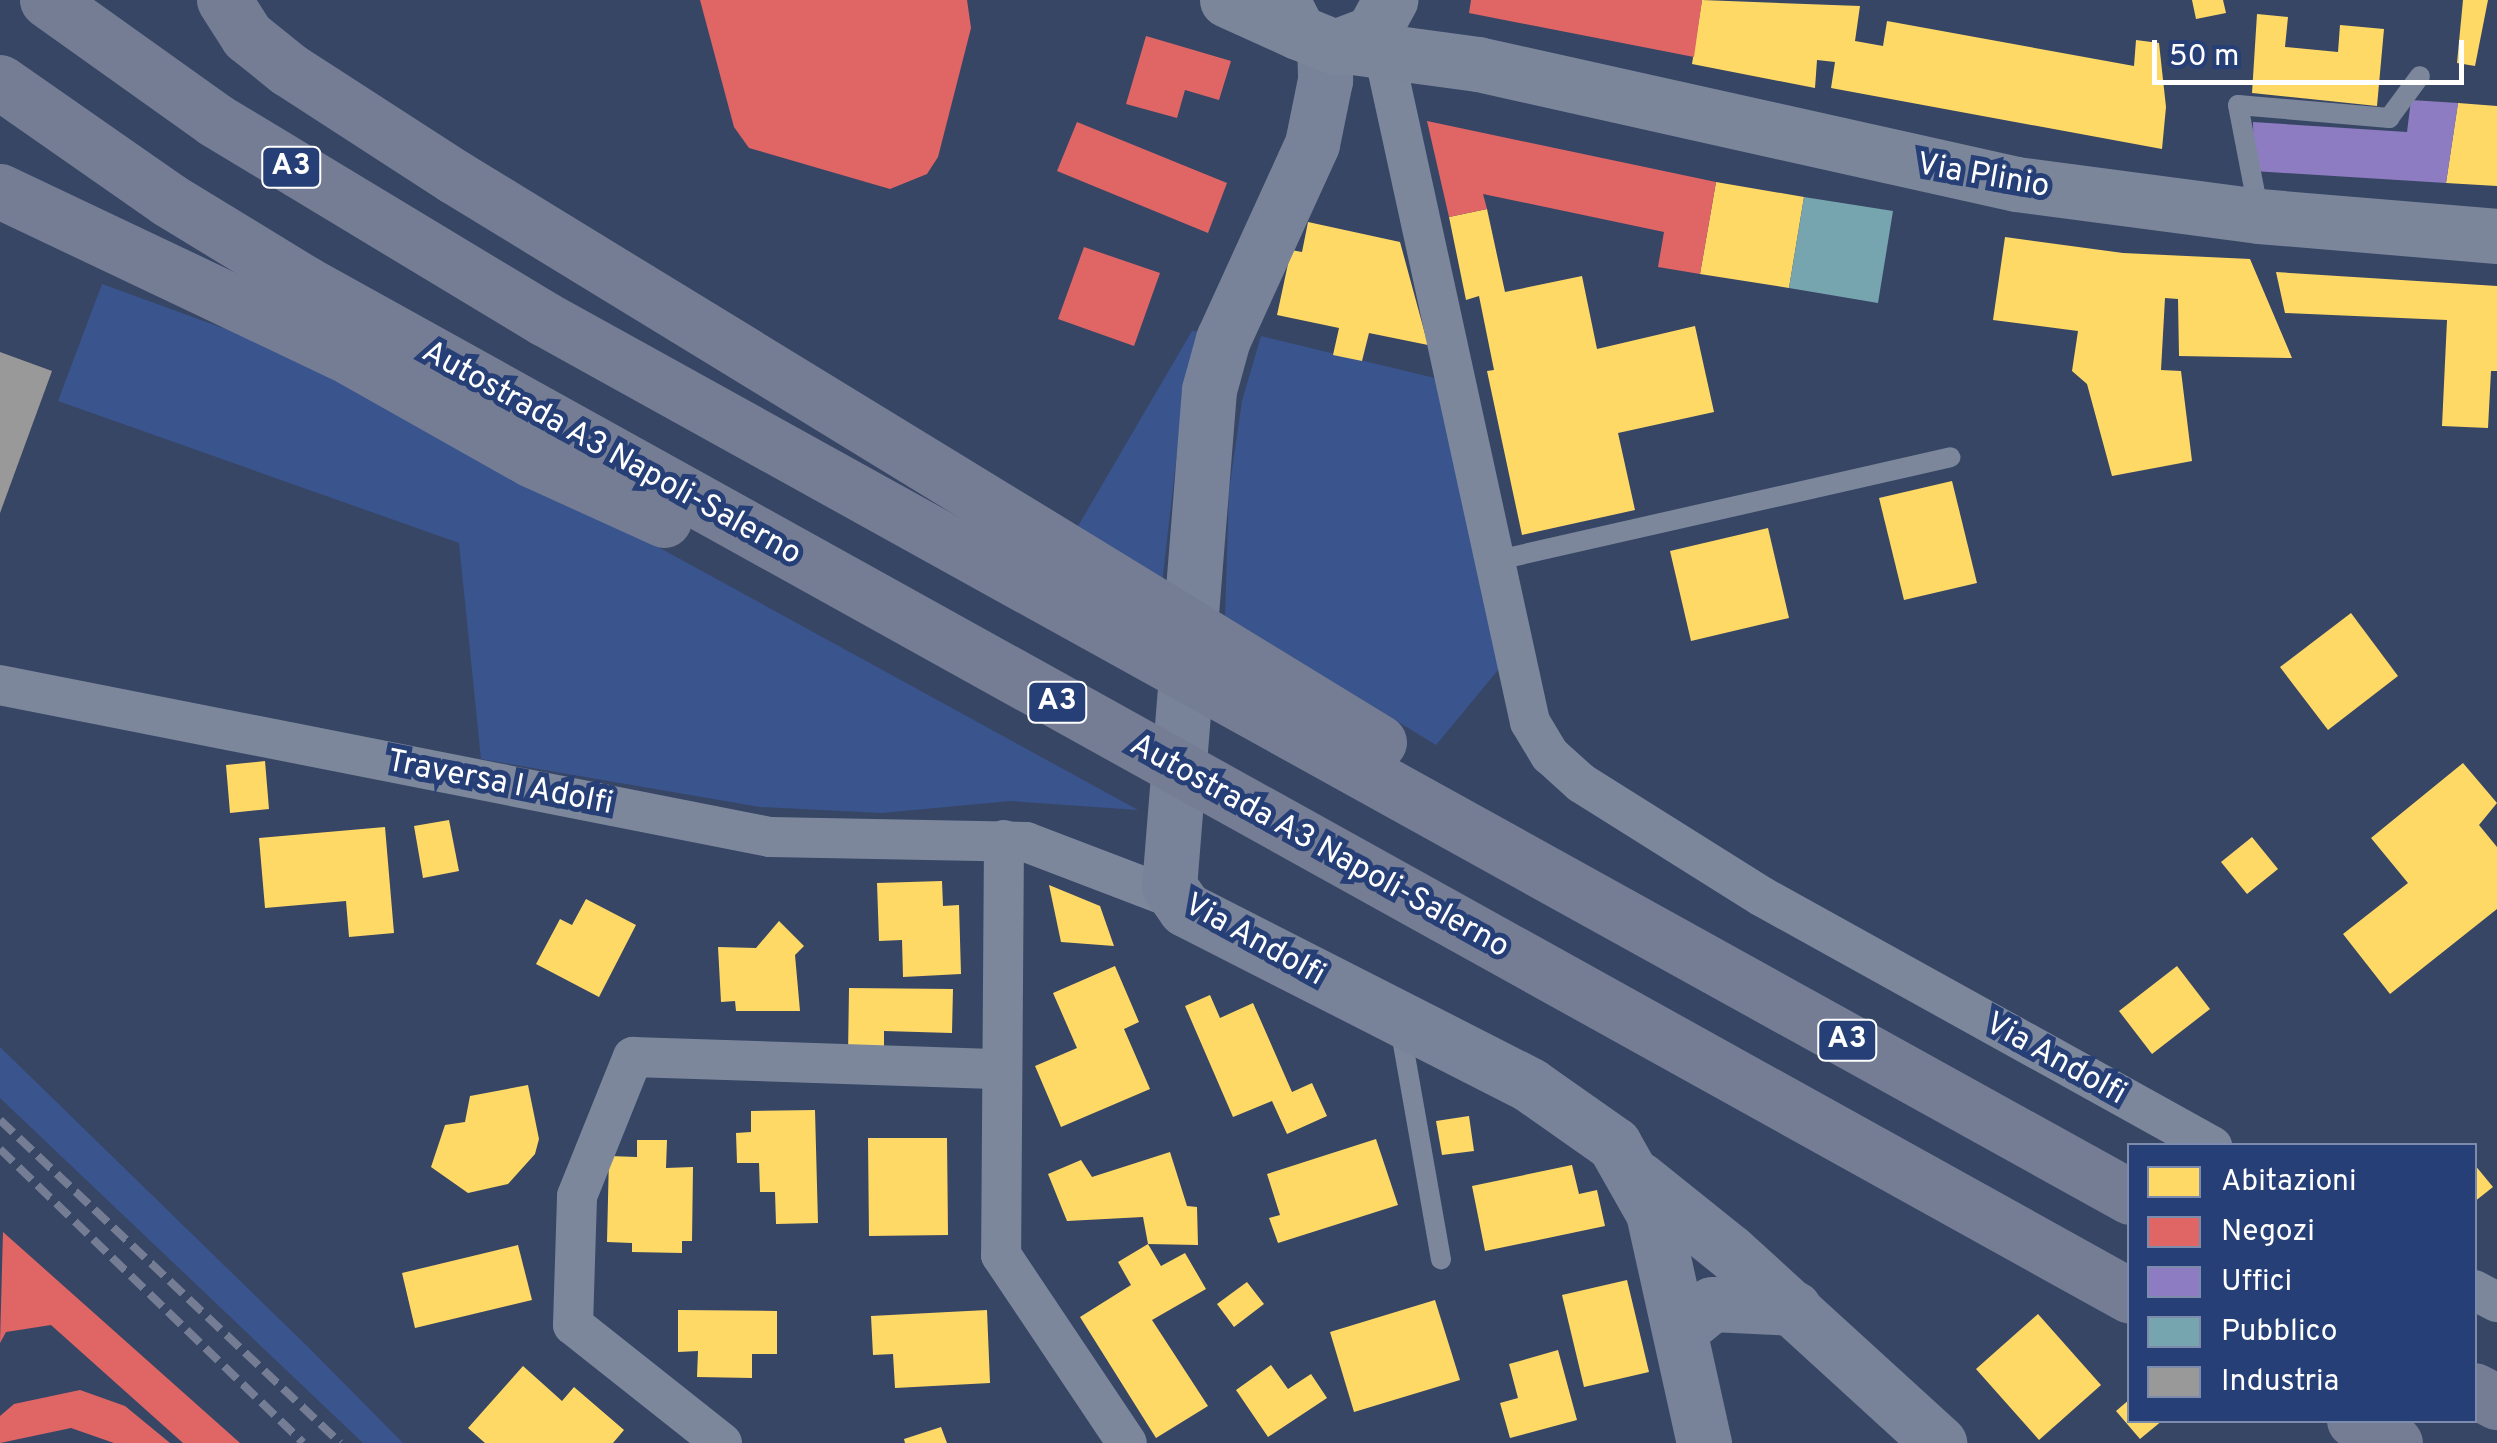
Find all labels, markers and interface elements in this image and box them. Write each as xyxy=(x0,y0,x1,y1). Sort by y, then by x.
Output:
scale bar xyxy=(2157,20,2470,82)
text: 50 m xyxy=(2169,39,2239,76)
road number: A3 xyxy=(261,142,321,192)
street label: Via Plinio xyxy=(1914,146,2052,208)
street label: Autostrada A3 Napoli-Salerno xyxy=(414,333,808,575)
road number: A3 xyxy=(1027,677,1087,727)
street label: Autostrada A3 Napoli-Salerno xyxy=(1122,726,1516,968)
street label: Traversa I Adolfi xyxy=(383,743,617,825)
street label: Via Andolfi xyxy=(1176,886,1332,996)
street label: Via Andolfi xyxy=(1977,1005,2133,1115)
road number: A3 xyxy=(1817,1015,1877,1065)
legend xyxy=(2127,1143,2477,1423)
text: Abitazioni xyxy=(2221,1164,2357,1201)
text: Negozi xyxy=(2221,1214,2315,1251)
text: Uffici xyxy=(2221,1264,2292,1301)
text: Pubblico xyxy=(2221,1314,2338,1351)
text: Industria xyxy=(2221,1364,2339,1401)

